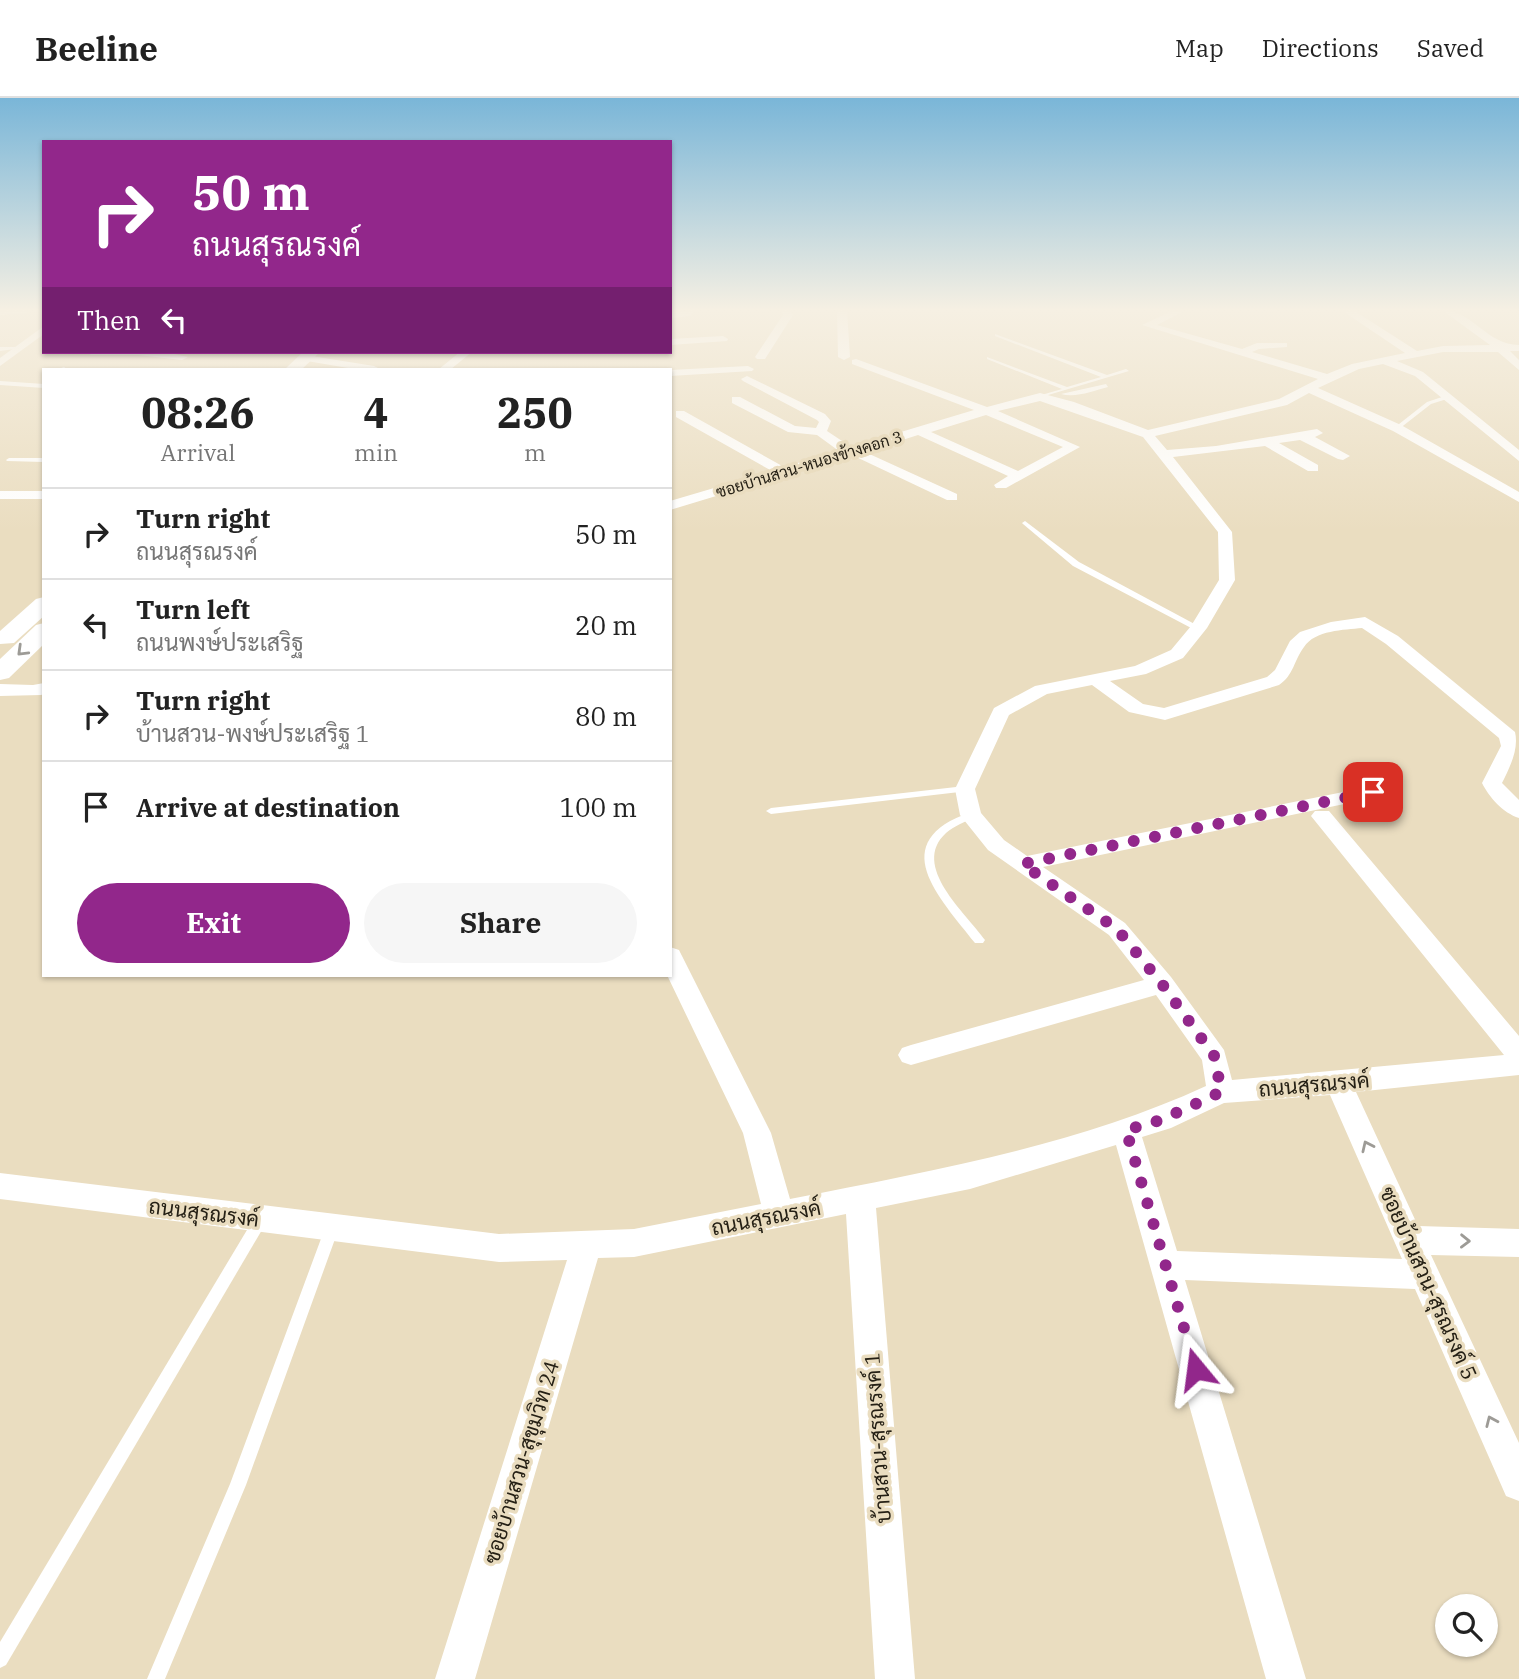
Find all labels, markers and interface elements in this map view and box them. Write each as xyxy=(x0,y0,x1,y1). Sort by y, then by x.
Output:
text: Beeline xyxy=(35,27,158,70)
text: Map xyxy=(1175,32,1224,64)
text: Directions xyxy=(1262,32,1379,64)
text: Saved xyxy=(1417,32,1484,64)
text: 50 m xyxy=(192,160,310,223)
icon: right xyxy=(77,168,168,259)
text: ถนนสุรณรงค์ xyxy=(192,223,361,265)
icon: left xyxy=(155,301,193,339)
text: Then xyxy=(77,303,141,337)
text: 08:26 xyxy=(141,385,255,440)
text: 4 xyxy=(363,385,389,440)
text: 250 xyxy=(497,385,573,440)
street label: ซอยบ้านสวน-หนองข้างคอก 3 xyxy=(713,426,905,502)
text: Arrival xyxy=(161,437,235,467)
text: min xyxy=(354,437,398,467)
text: m xyxy=(524,437,546,467)
text: Turn right xyxy=(136,501,270,535)
icon: right xyxy=(77,515,115,553)
text: 50 m xyxy=(575,517,637,551)
text: ถนนสุรณรงค์ xyxy=(136,536,258,566)
text: Turn left xyxy=(136,592,250,626)
icon: left xyxy=(77,606,115,644)
text: 20 m xyxy=(575,608,637,642)
text: ถนนพงษ์ประเสริฐ xyxy=(136,627,304,657)
one-way arrow xyxy=(17,643,30,656)
text: Turn right xyxy=(136,683,270,717)
icon: right xyxy=(77,697,115,735)
text: 80 m xyxy=(575,699,637,733)
text: บ้านสวน-พงษ์ประเสริฐ 1 xyxy=(136,718,370,748)
pin xyxy=(1343,762,1403,822)
icon: arrive xyxy=(1354,773,1392,811)
icon: arrive xyxy=(77,788,115,826)
text: Arrive at destination xyxy=(136,790,400,824)
text: 100 m xyxy=(559,790,637,824)
button: Exit xyxy=(77,883,350,963)
button: Share xyxy=(364,883,637,963)
street label: ถนนสุรณรงค์ xyxy=(1257,1065,1371,1104)
one-way arrow xyxy=(1362,1141,1376,1154)
street label: ซอยบ้านสวน-สุรณรงค์ 5 xyxy=(1373,1182,1484,1384)
street label: ถนนสุรณรงค์ xyxy=(147,1191,261,1234)
street label: ถนนสุรณรงค์ xyxy=(709,1193,823,1242)
one-way arrow xyxy=(1460,1234,1471,1249)
position arrow xyxy=(1159,1332,1233,1406)
street label: บ้านสวน-สุรณรงค์ 1 xyxy=(857,1352,898,1524)
street label: ซอยบ้านสวน-สุขุมวิท 24 xyxy=(477,1357,566,1567)
one-way arrow xyxy=(1485,1416,1499,1428)
map controls xyxy=(1435,1594,1498,1657)
button: search xyxy=(1435,1594,1498,1657)

